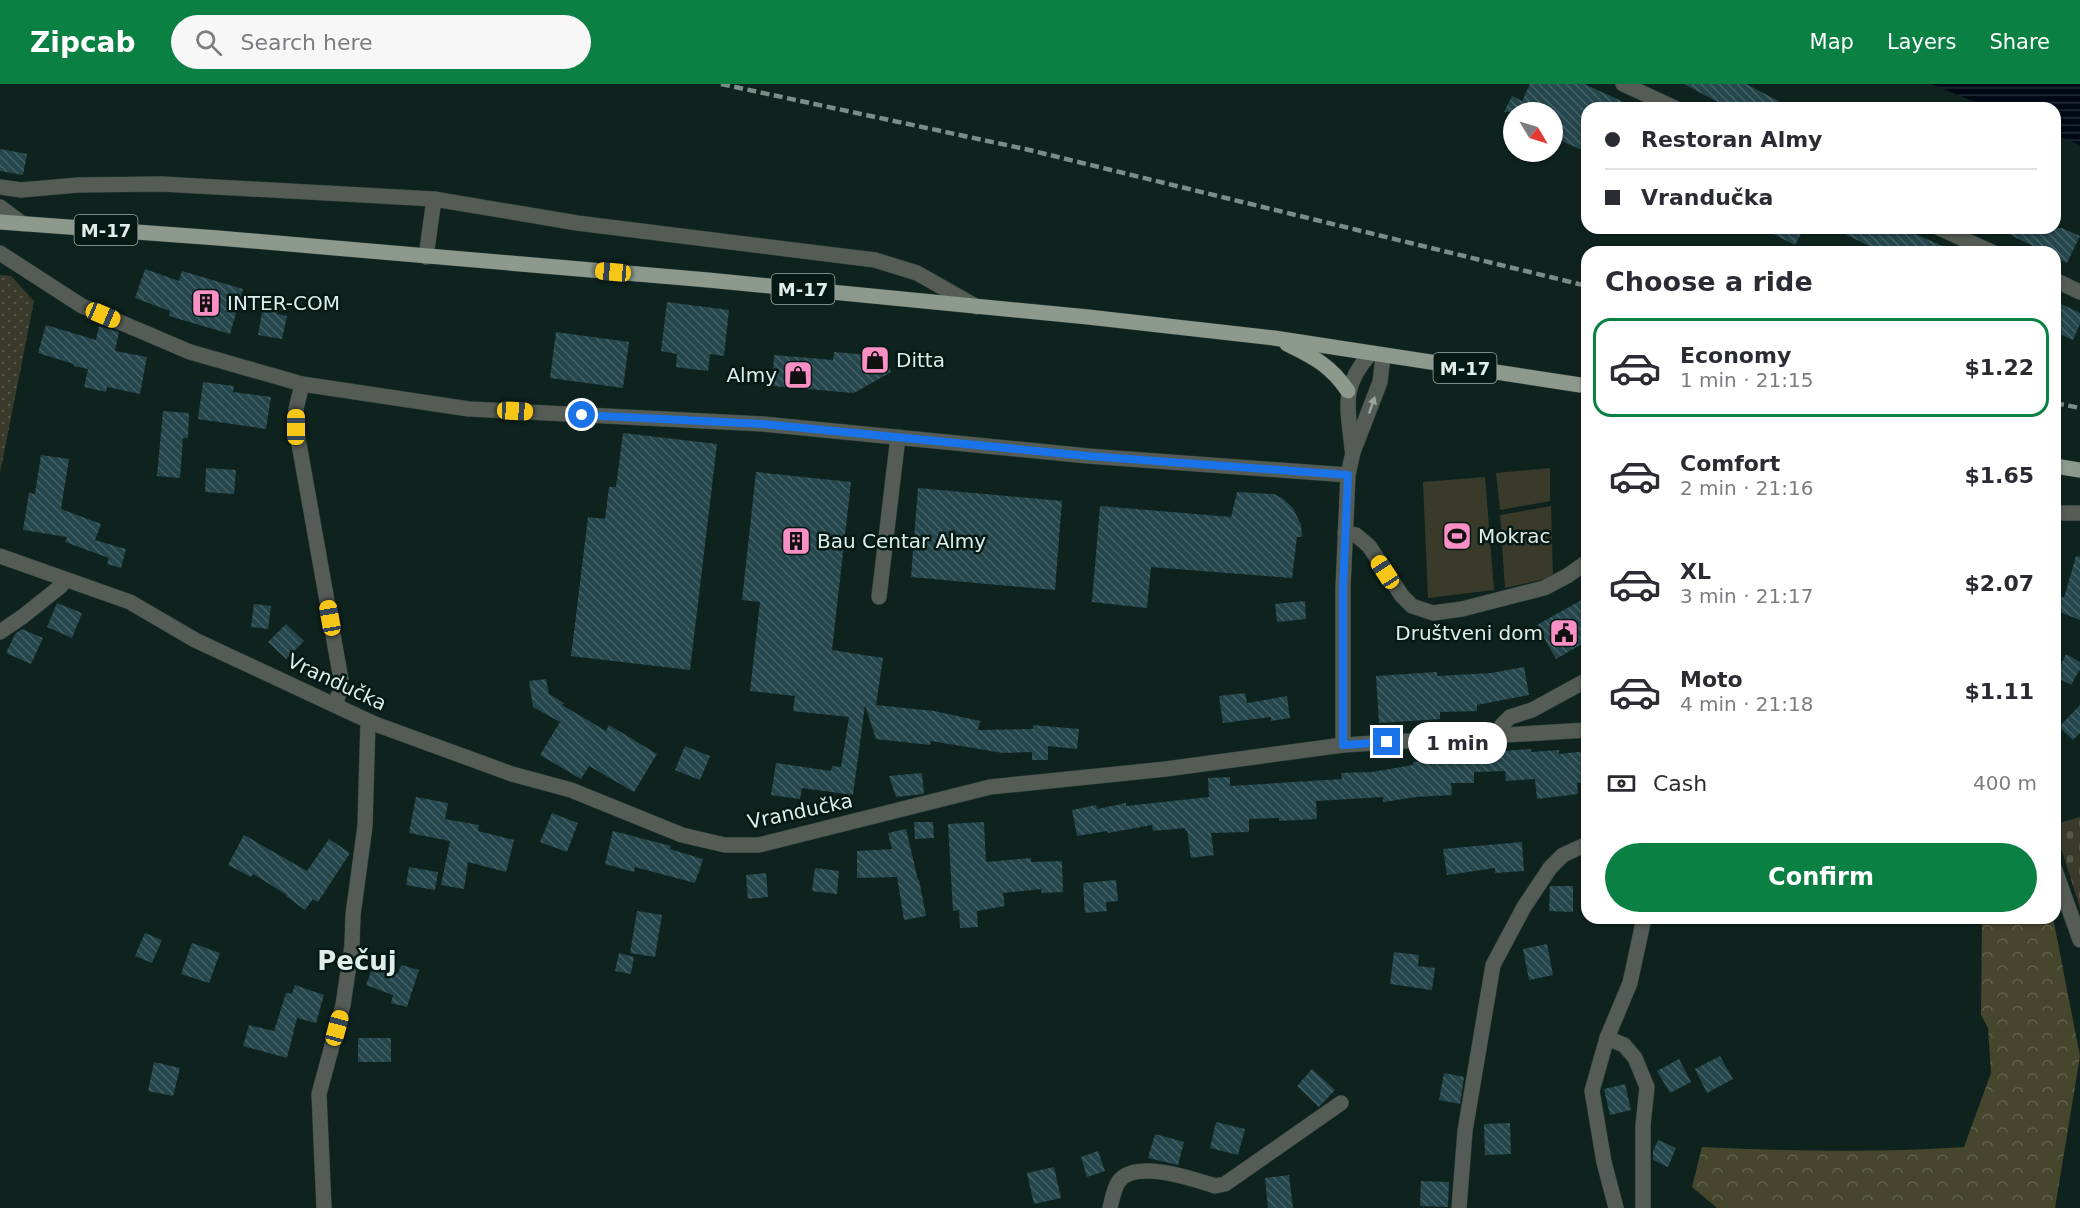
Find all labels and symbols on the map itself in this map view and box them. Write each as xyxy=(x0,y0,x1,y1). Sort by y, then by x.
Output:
north arrow xyxy=(1503,102,1563,162)
road number: M-17 xyxy=(74,215,138,245)
car xyxy=(594,261,632,283)
road number: M-17 xyxy=(772,274,834,304)
building icon: INTER-COM xyxy=(190,287,222,319)
place label: INTER-COM xyxy=(227,291,340,315)
car xyxy=(83,300,123,330)
shop icon: Ditta xyxy=(859,344,891,376)
place label: Ditta xyxy=(896,348,945,372)
road number: M-17 xyxy=(1434,353,1496,383)
shop icon: Almy xyxy=(782,359,814,391)
place label: Almy xyxy=(726,363,777,387)
one-way arrow xyxy=(1367,396,1377,414)
car xyxy=(497,401,533,421)
route start xyxy=(568,401,595,428)
car xyxy=(287,409,305,445)
sports icon: Mokrac xyxy=(1441,520,1473,552)
place label: Mokrac xyxy=(1478,524,1551,548)
building icon: Bau Centar Almy xyxy=(780,525,812,557)
place label: Bau Centar Almy xyxy=(817,529,986,553)
car xyxy=(1368,552,1402,592)
car xyxy=(318,599,342,637)
public building icon: Društveni dom xyxy=(1548,617,1580,649)
place label: Društveni dom xyxy=(1395,621,1543,645)
street label: Vrandučka xyxy=(284,649,390,715)
callout: 1 min xyxy=(1408,721,1507,763)
route end xyxy=(1373,728,1400,755)
street label: Vrandučka xyxy=(745,788,855,834)
district label: Pečuj xyxy=(317,946,397,976)
car xyxy=(324,1008,350,1048)

